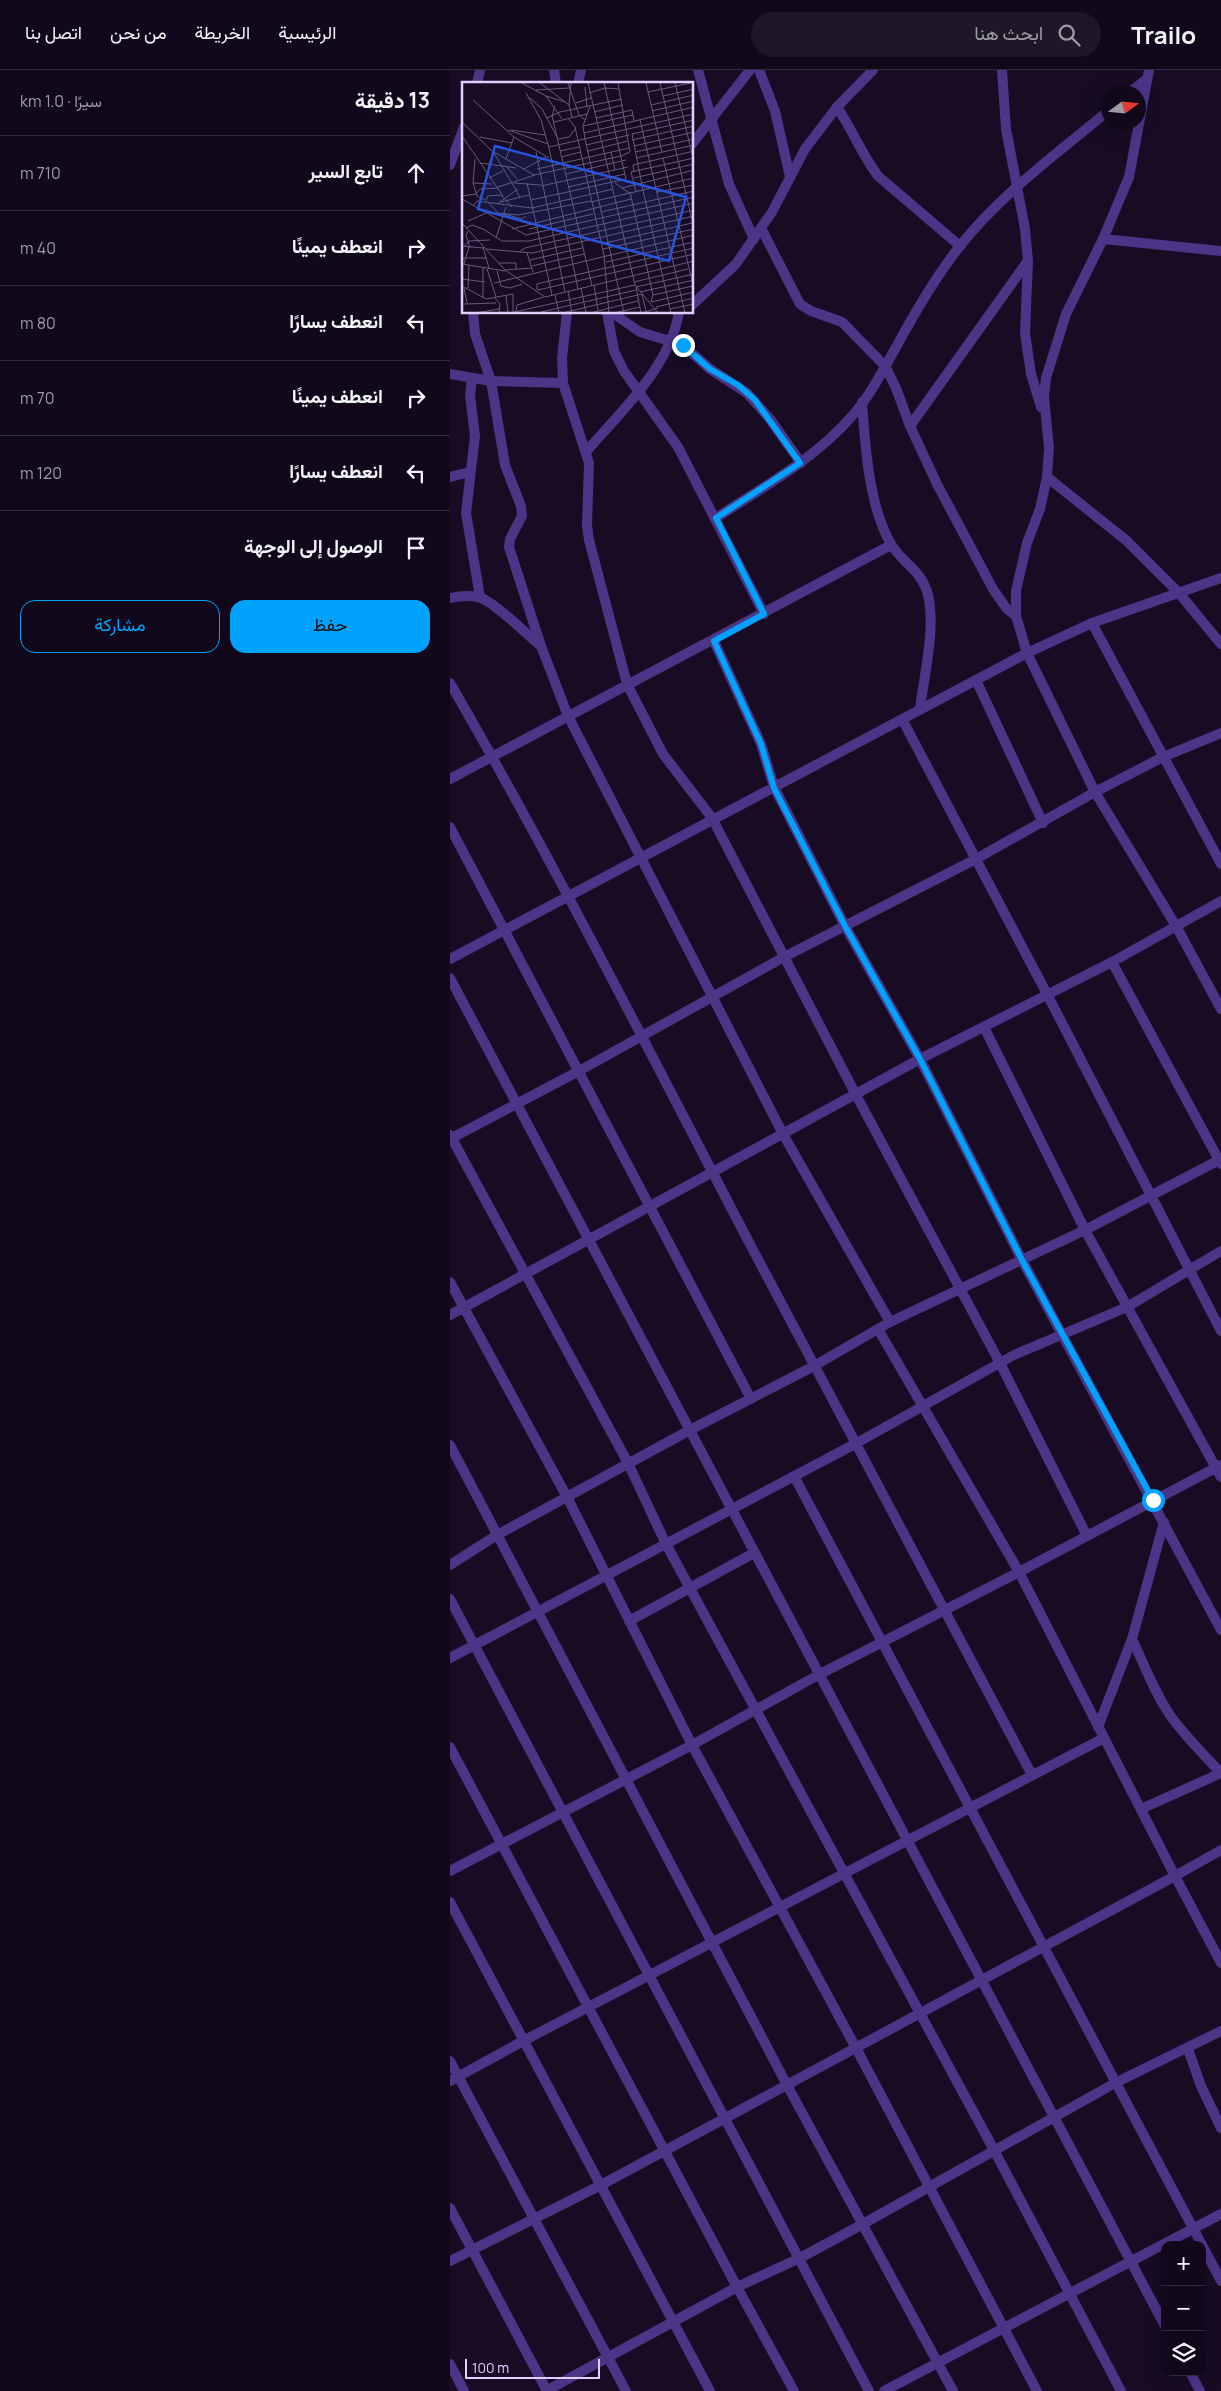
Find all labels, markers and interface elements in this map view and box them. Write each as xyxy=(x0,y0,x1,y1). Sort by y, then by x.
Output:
search box xyxy=(751,12,1101,57)
text: Trailo xyxy=(1131,18,1196,51)
text: اتصل بنا xyxy=(25,20,82,44)
text: من نحن xyxy=(110,20,167,44)
text: الخريطة xyxy=(195,20,250,44)
text: الرئيسية xyxy=(278,20,336,44)
text: ابحث هنا xyxy=(974,20,1043,46)
icon: search xyxy=(1055,21,1083,49)
inset map xyxy=(462,82,694,314)
north arrow xyxy=(1101,85,1146,130)
text: 13 دقيقة xyxy=(355,86,430,114)
text: سيرًا · 1.0 km xyxy=(20,90,102,112)
text: تابع السير xyxy=(308,158,383,184)
icon: ahead xyxy=(402,159,430,187)
text: 710 m xyxy=(20,162,61,184)
text: انعطف يمينًا xyxy=(292,233,383,259)
icon: right xyxy=(402,234,430,262)
text: 40 m xyxy=(20,237,56,259)
text: انعطف يسارًا xyxy=(289,308,383,334)
icon: left xyxy=(402,309,430,337)
text: 80 m xyxy=(20,312,56,334)
route end xyxy=(672,334,695,357)
text: انعطف يمينًا xyxy=(292,383,383,409)
icon: right xyxy=(402,384,430,412)
text: 70 m xyxy=(20,387,55,409)
text: انعطف يسارًا xyxy=(289,458,383,484)
icon: left xyxy=(402,459,430,487)
text: 120 m xyxy=(20,462,62,484)
text: الوصول إلى الوجهة xyxy=(244,533,383,559)
icon: arrive xyxy=(402,534,430,562)
button: مشاركة xyxy=(20,600,220,653)
button: حفظ xyxy=(230,600,430,653)
route start xyxy=(1142,1489,1165,1512)
map controls xyxy=(1161,2241,1206,2376)
button: + xyxy=(1161,2241,1206,2286)
button: − xyxy=(1161,2286,1206,2331)
button: layers xyxy=(1161,2331,1206,2376)
scale bar xyxy=(465,2356,600,2379)
text: 100 m xyxy=(472,2358,509,2377)

